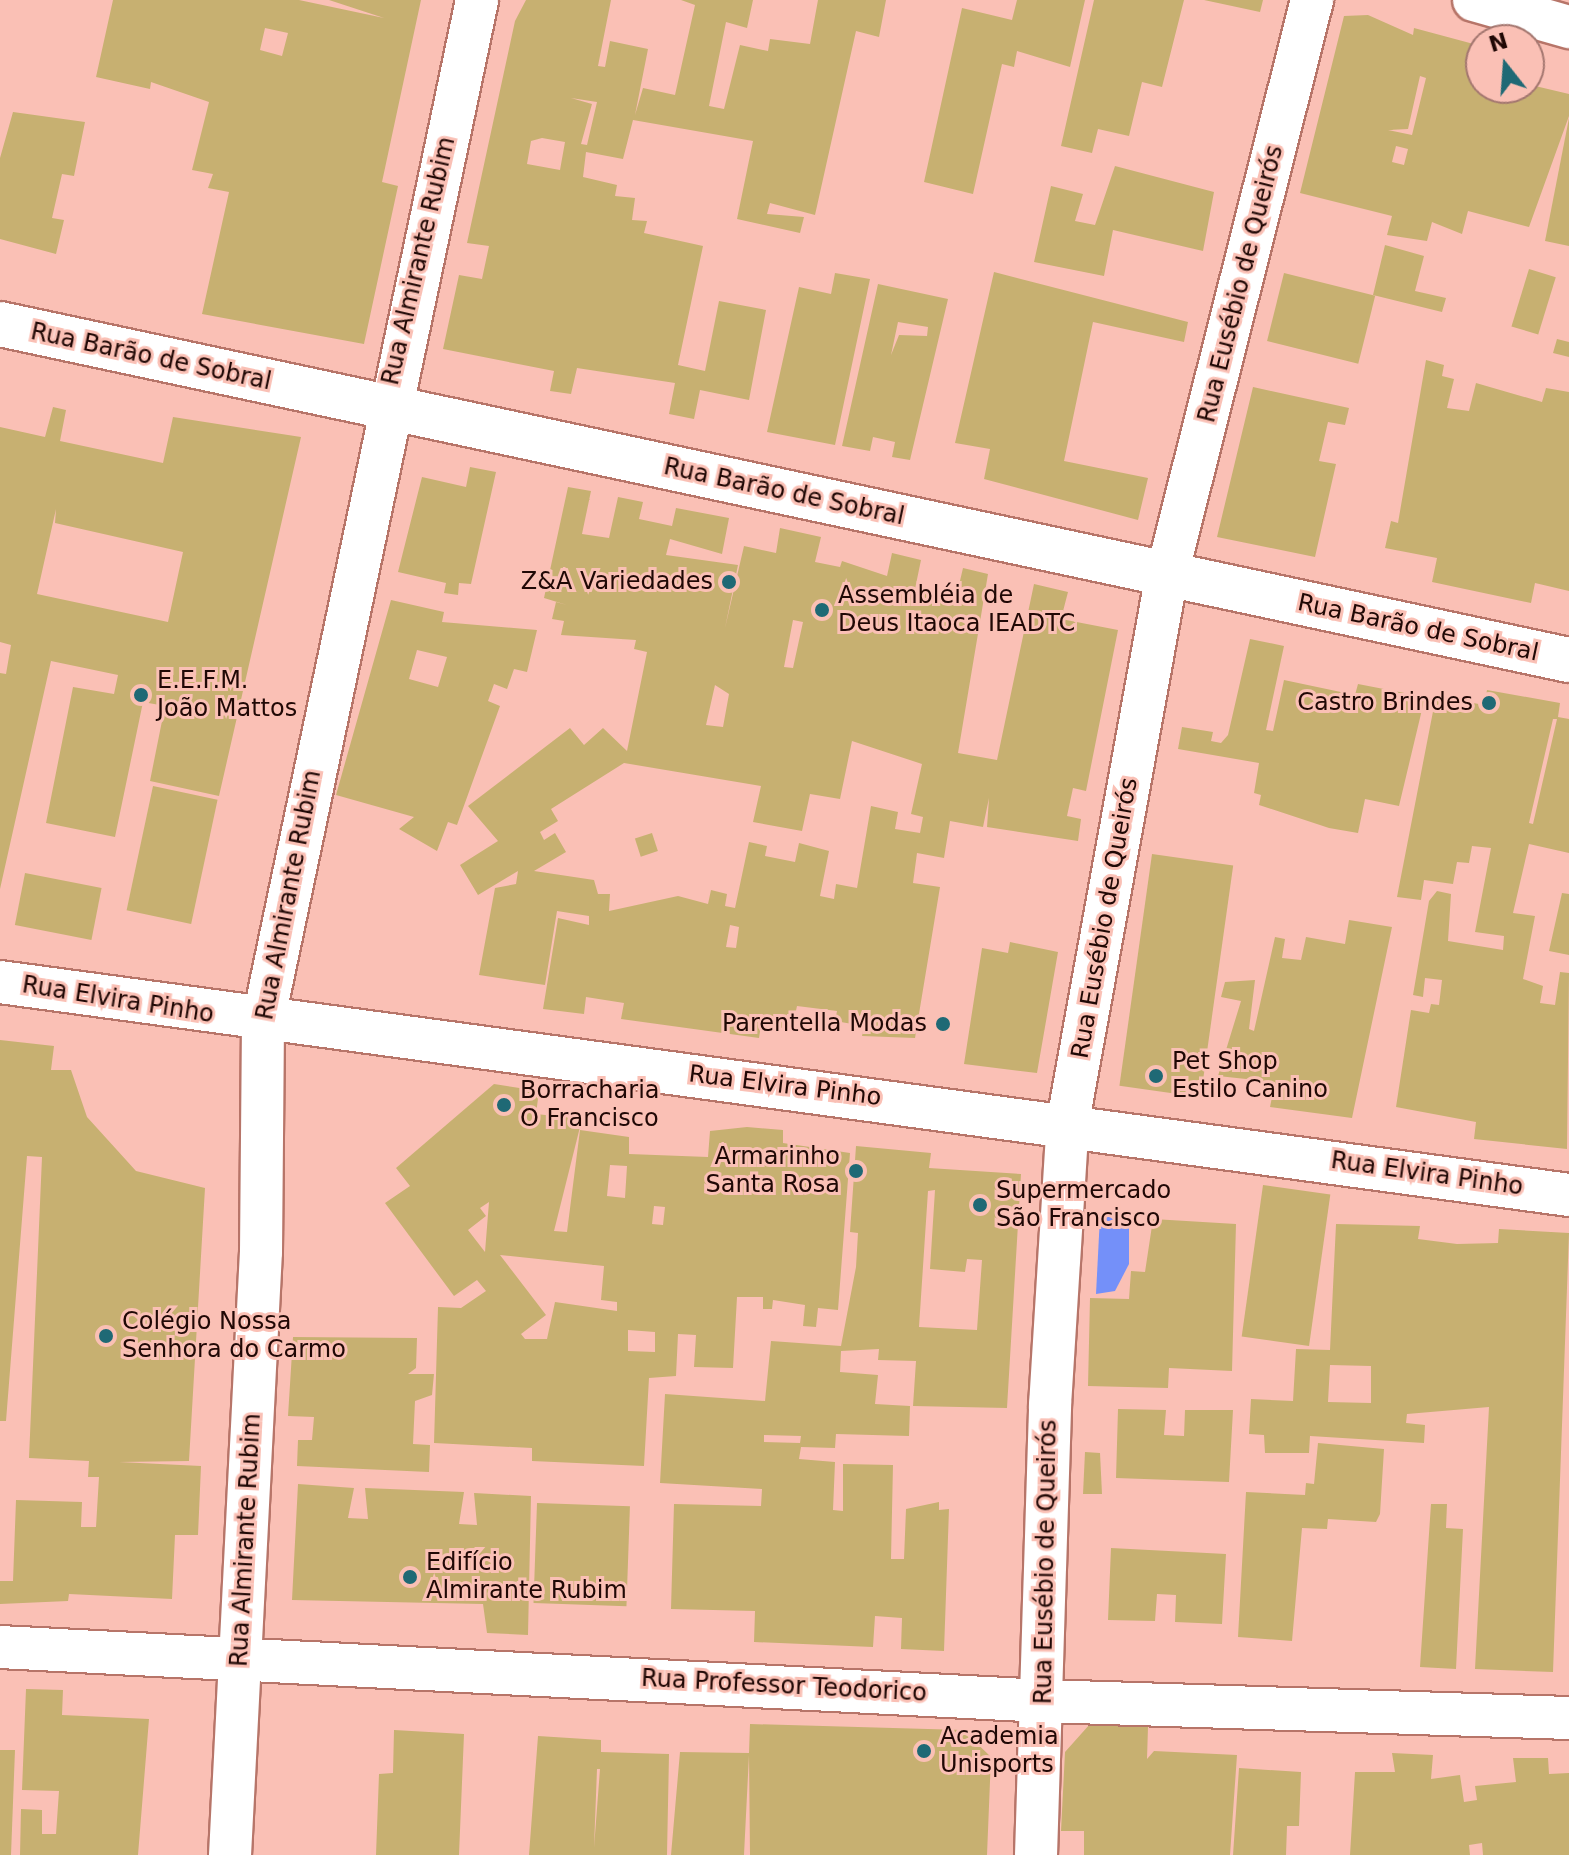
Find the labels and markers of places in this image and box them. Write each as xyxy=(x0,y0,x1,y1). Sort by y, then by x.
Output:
place label: Z&A Variedades xyxy=(521,568,713,596)
marker: Z&A Variedades xyxy=(720,573,738,591)
place label: Assembléia de Deus Itaoca IEADTC xyxy=(838,582,1075,638)
marker: Assembléia de Deus Itaoca IEADTC xyxy=(813,601,831,619)
place label: E.E.F.M. João Mattos xyxy=(157,667,297,723)
marker: E.E.F.M. João Mattos xyxy=(132,686,150,704)
place label: Castro Brindes xyxy=(1297,689,1473,717)
marker: Castro Brindes xyxy=(1480,694,1498,712)
place label: Parentella Modas xyxy=(722,1010,927,1038)
marker: Parentella Modas xyxy=(934,1015,952,1033)
place label: Pet Shop Estilo Canino xyxy=(1172,1048,1328,1104)
marker: Pet Shop Estilo Canino xyxy=(1147,1067,1165,1085)
place label: Borracharia O Francisco xyxy=(520,1077,660,1133)
marker: Borracharia O Francisco xyxy=(495,1096,513,1114)
place label: Armarinho Santa Rosa xyxy=(706,1143,840,1199)
marker: Armarinho Santa Rosa xyxy=(847,1162,865,1180)
place label: Supermercado São Francisco xyxy=(996,1177,1171,1233)
marker: Supermercado São Francisco xyxy=(971,1196,989,1214)
place label: Colégio Nossa Senhora do Carmo xyxy=(122,1308,346,1364)
marker: Colégio Nossa Senhora do Carmo xyxy=(97,1327,115,1345)
place label: Edifício Almirante Rubim xyxy=(426,1549,627,1605)
marker: Edifício Almirante Rubim xyxy=(401,1568,419,1586)
place label: Academia Unisports xyxy=(940,1723,1059,1779)
marker: Academia Unisports xyxy=(915,1742,933,1760)

